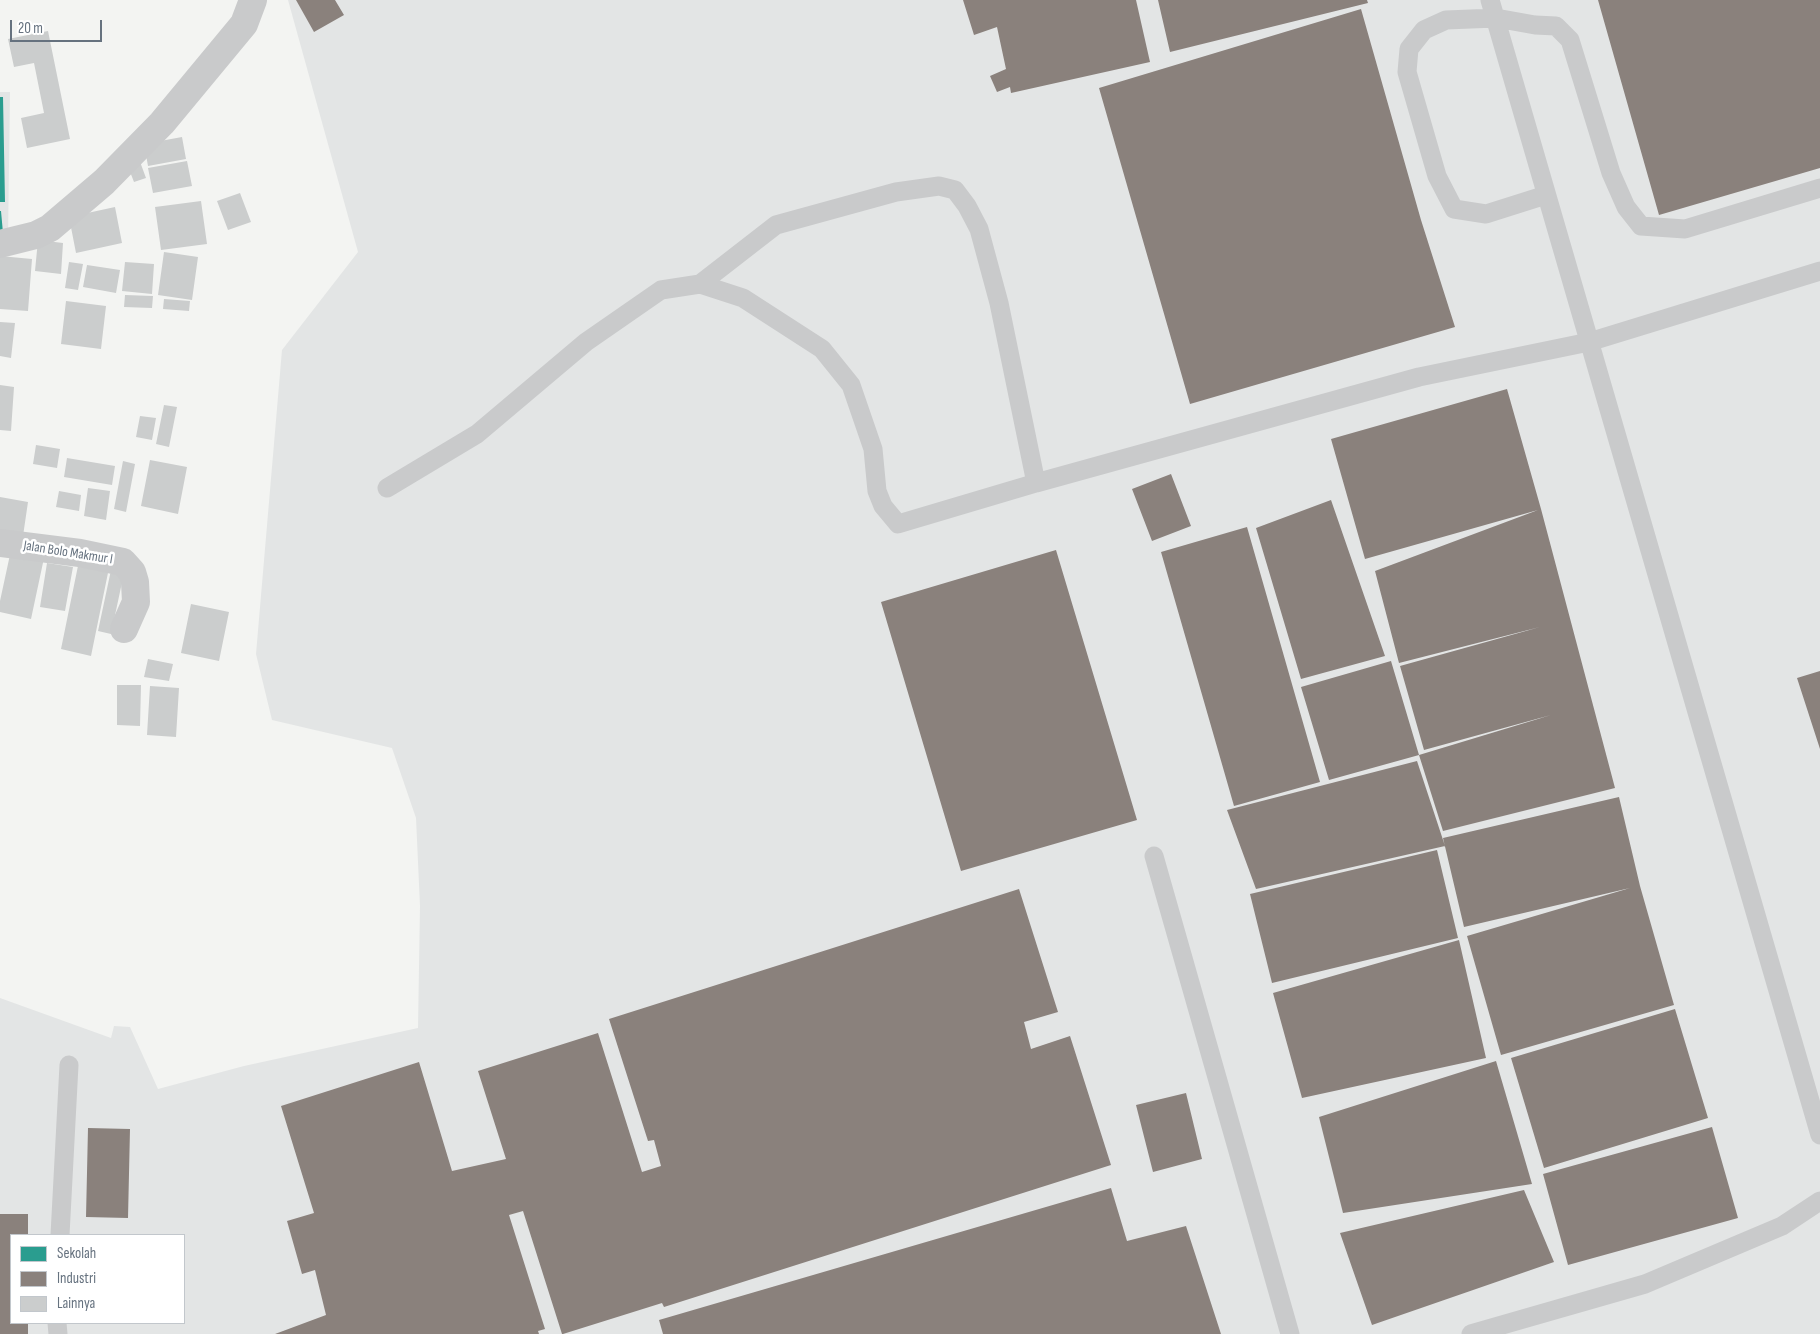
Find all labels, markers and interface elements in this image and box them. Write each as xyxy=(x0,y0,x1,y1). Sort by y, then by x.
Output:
scale bar xyxy=(12,10,105,42)
text: 20 m xyxy=(18,19,43,38)
street label: Jalan Bolo Makmur I xyxy=(22,538,114,568)
legend xyxy=(10,1234,185,1324)
text: Sekolah xyxy=(57,1244,96,1263)
text: Industri xyxy=(57,1269,96,1288)
text: Lainnya xyxy=(57,1294,95,1313)

